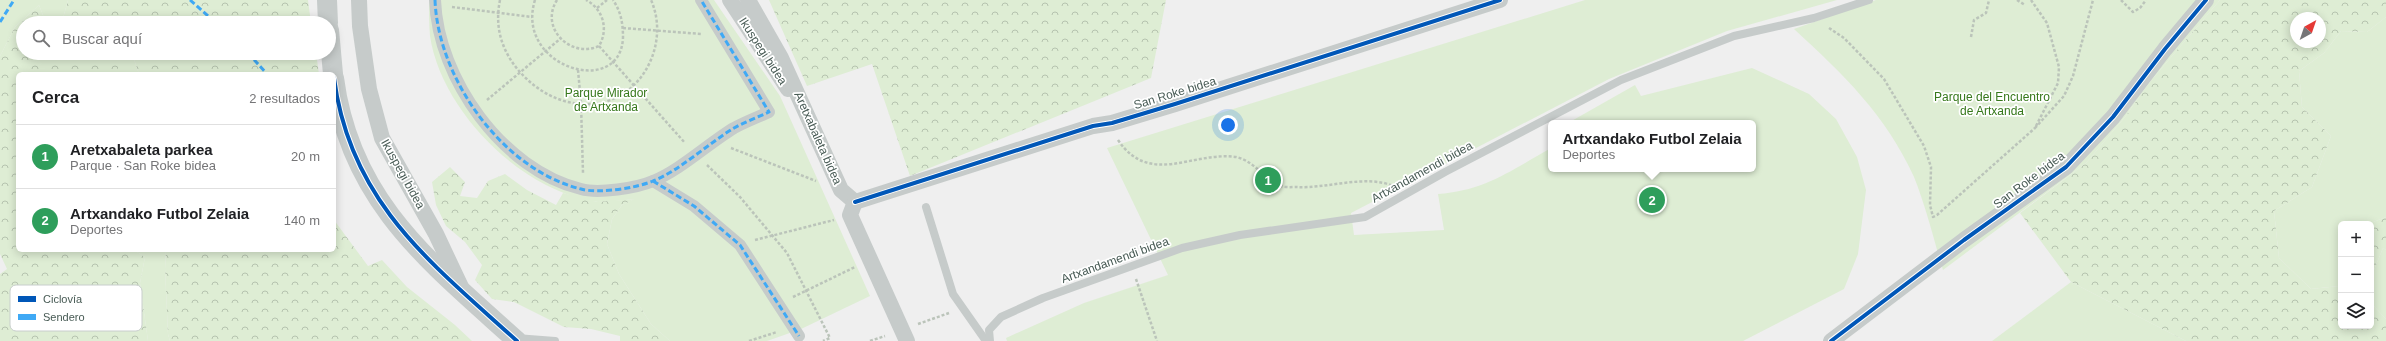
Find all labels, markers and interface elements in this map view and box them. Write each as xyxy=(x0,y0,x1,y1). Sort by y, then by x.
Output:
north arrow xyxy=(2290,12,2326,48)
street label: Ikuspegi bidea xyxy=(736,15,790,88)
search box xyxy=(16,16,336,60)
icon: search xyxy=(30,27,52,49)
text: Buscar aquí xyxy=(62,30,142,47)
street label: San Roke bidea xyxy=(1132,74,1218,112)
park label: Parque Mirador de Artxanda xyxy=(565,86,647,114)
text: Cerca xyxy=(32,88,79,107)
street label: Aretxabaleta bidea xyxy=(791,89,845,187)
park label: Parque del Encuentro de Artxanda xyxy=(1934,90,2050,118)
text: 2 resultados xyxy=(249,91,320,106)
your location xyxy=(1218,115,1238,135)
popup xyxy=(1548,120,1756,172)
text: Artxandako Futbol Zelaia xyxy=(1562,130,1742,147)
street label: Ikuspegi bidea xyxy=(378,137,428,212)
street label: Artxandamendi bidea xyxy=(1369,138,1475,206)
text: Aretxabaleta parkea xyxy=(70,141,213,158)
text: Deportes xyxy=(1562,147,1615,162)
text: 1 xyxy=(41,149,49,164)
text: 20 m xyxy=(291,149,320,164)
street label: San Roke bidea xyxy=(1991,149,2068,211)
text: Parque · San Roke bidea xyxy=(70,158,216,173)
pin: 1 xyxy=(1255,165,1281,195)
pin: 2 xyxy=(1639,185,1665,215)
text: Artxandako Futbol Zelaia xyxy=(70,205,249,222)
text: 2 xyxy=(41,213,49,228)
text: 140 m xyxy=(284,213,320,228)
map controls xyxy=(2338,221,2374,329)
button: + xyxy=(2338,221,2374,257)
text: Deportes xyxy=(70,222,123,237)
street label: Artxandamendi bidea xyxy=(1059,234,1171,286)
button: − xyxy=(2338,257,2374,293)
legend xyxy=(10,285,142,331)
text: Ciclovía xyxy=(43,293,83,305)
button: layers xyxy=(2338,293,2374,329)
text: Sendero xyxy=(43,311,85,323)

